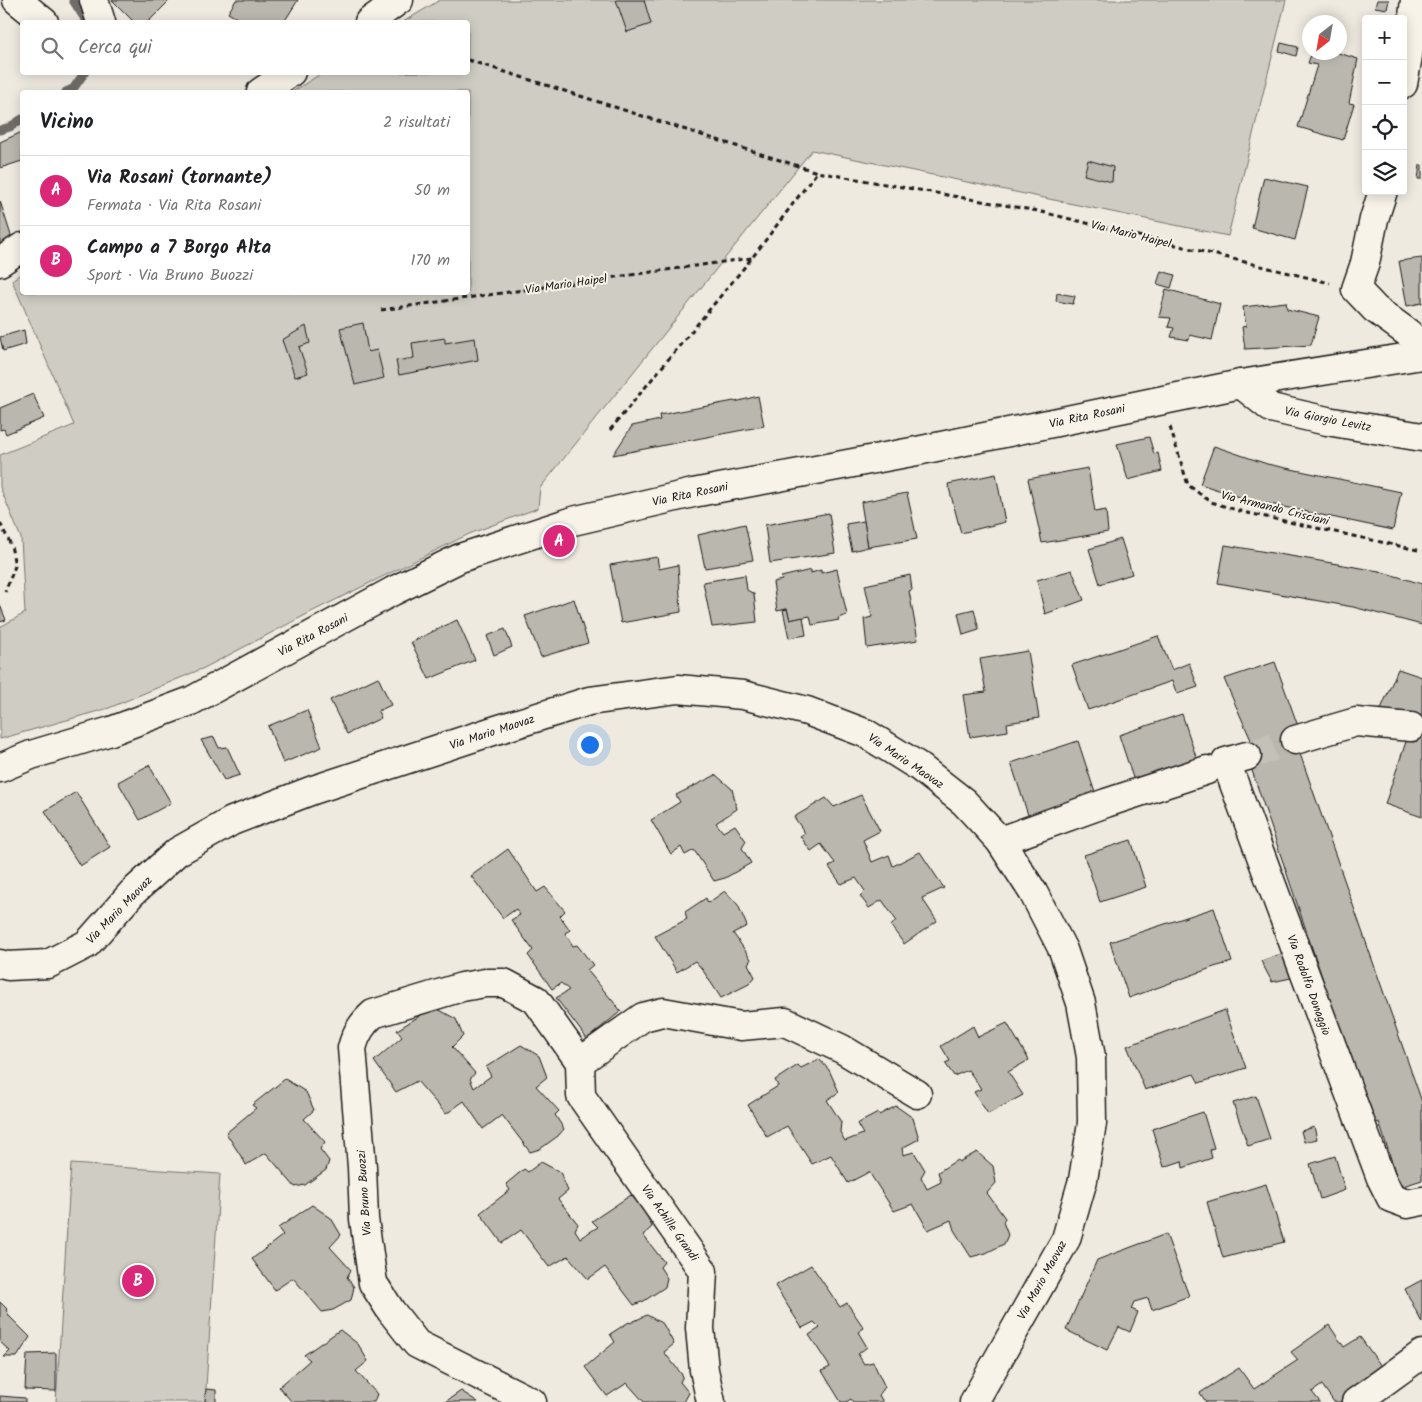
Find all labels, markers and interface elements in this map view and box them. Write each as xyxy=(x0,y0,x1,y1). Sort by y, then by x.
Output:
north arrow xyxy=(1302,15,1347,60)
map controls xyxy=(1362,15,1407,195)
button: + xyxy=(1362,15,1407,60)
search box xyxy=(20,20,470,75)
text: Cerca qui xyxy=(78,33,152,63)
icon: search xyxy=(38,34,66,62)
button: − xyxy=(1362,60,1407,105)
button: locate xyxy=(1362,105,1407,150)
text: Vicino xyxy=(40,106,94,139)
text: 2 risultati xyxy=(383,110,450,135)
button: layers xyxy=(1362,150,1407,195)
text: Via Rosani (tornante) xyxy=(87,163,272,193)
text: A xyxy=(51,178,61,203)
text: 50 m xyxy=(414,178,450,203)
text: Fermata · Via Rita Rosani xyxy=(87,193,261,218)
street label: Via Mario Haipel xyxy=(1089,215,1173,254)
text: Campo a 7 Borgo Alta xyxy=(87,233,271,263)
text: B xyxy=(51,248,61,273)
text: 170 m xyxy=(410,248,450,273)
text: Sport · Via Bruno Buozzi xyxy=(87,263,253,288)
street label: Via Mario Haipel xyxy=(524,269,608,300)
street label: Via Rita Rosani xyxy=(1047,399,1128,434)
street label: Via Giorgio Levitz xyxy=(1283,402,1373,437)
street label: Via Rita Rosani xyxy=(650,477,731,512)
street label: Via Armando Crisciani xyxy=(1219,486,1332,531)
pin: A xyxy=(543,522,575,560)
street label: Via Rita Rosani xyxy=(275,608,353,662)
street label: Via Mario Maovaz xyxy=(447,710,537,755)
street label: Via Mario Maovaz xyxy=(864,729,948,794)
your location xyxy=(577,732,603,758)
street label: Via Mario Maovaz xyxy=(82,872,157,949)
street label: Via Rodolfo Donaggio xyxy=(1281,932,1336,1038)
street label: Via Bruno Buozzi xyxy=(352,1148,377,1237)
street label: Via Achille Grandi xyxy=(636,1181,704,1266)
street label: Via Mario Maovaz xyxy=(1013,1237,1072,1323)
pin: B xyxy=(122,1262,154,1300)

